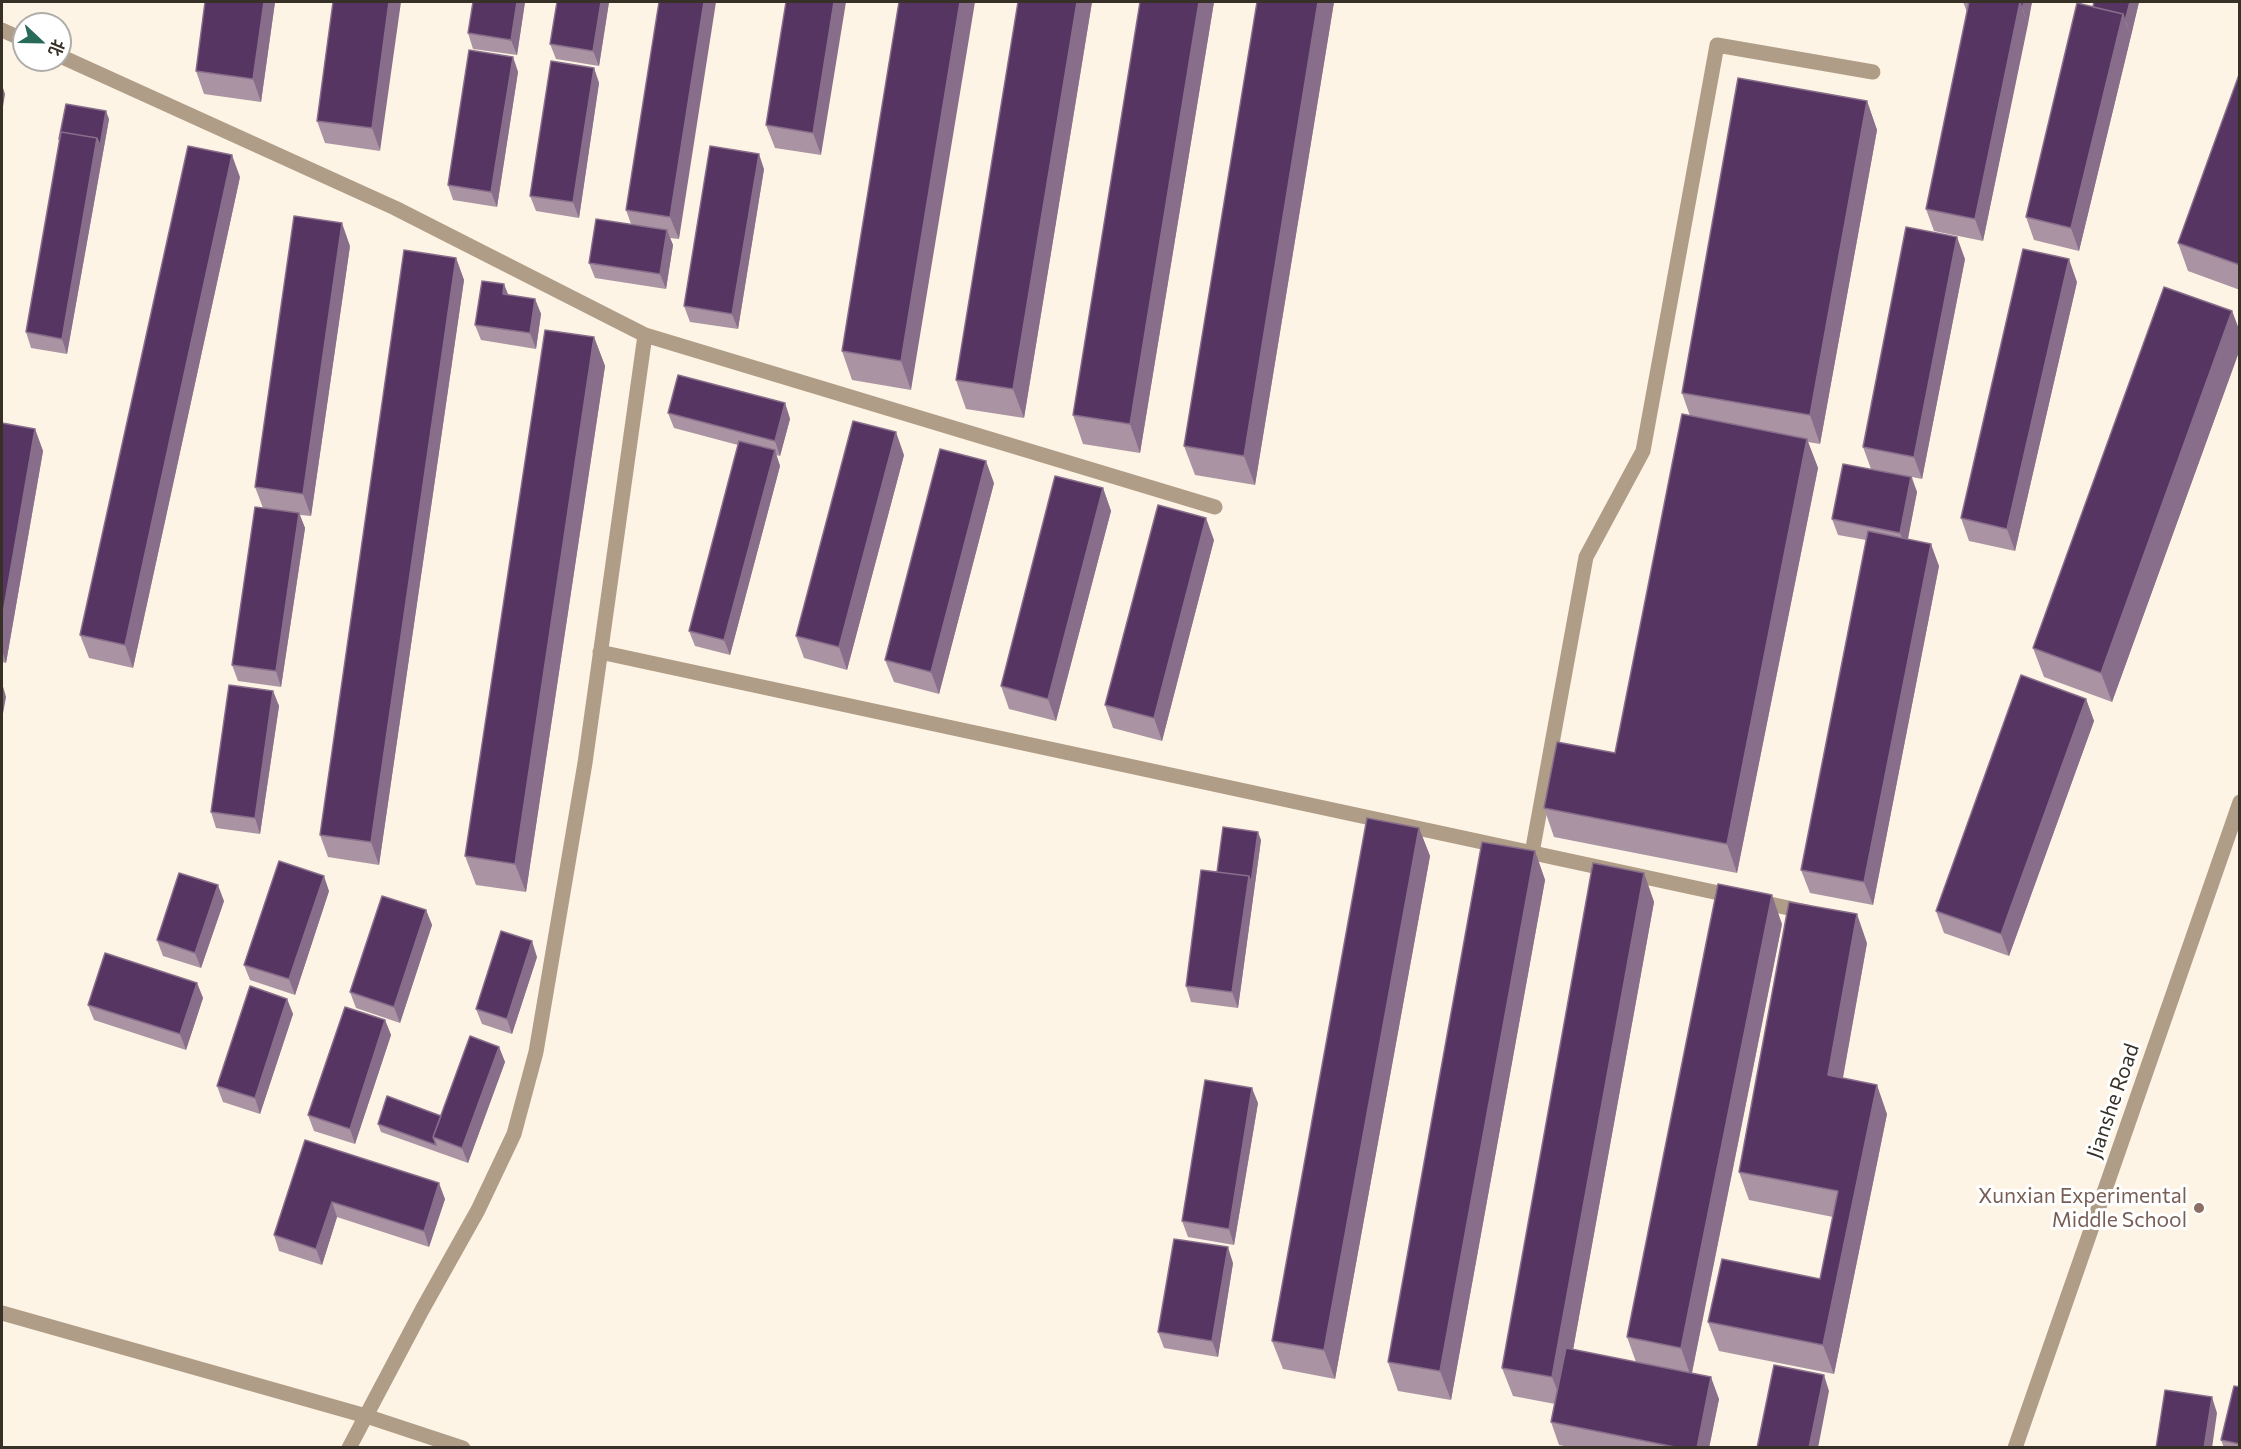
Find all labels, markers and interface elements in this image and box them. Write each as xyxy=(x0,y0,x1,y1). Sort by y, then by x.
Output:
north arrow xyxy=(12,12,72,72)
text: 北 xyxy=(45,37,69,59)
street label: Jianshe Road xyxy=(2082,1040,2144,1162)
place label: Xunxian Experimental Middle School xyxy=(1978,1183,2187,1233)
marker: Xunxian Experimental Middle School xyxy=(2192,1201,2206,1215)

